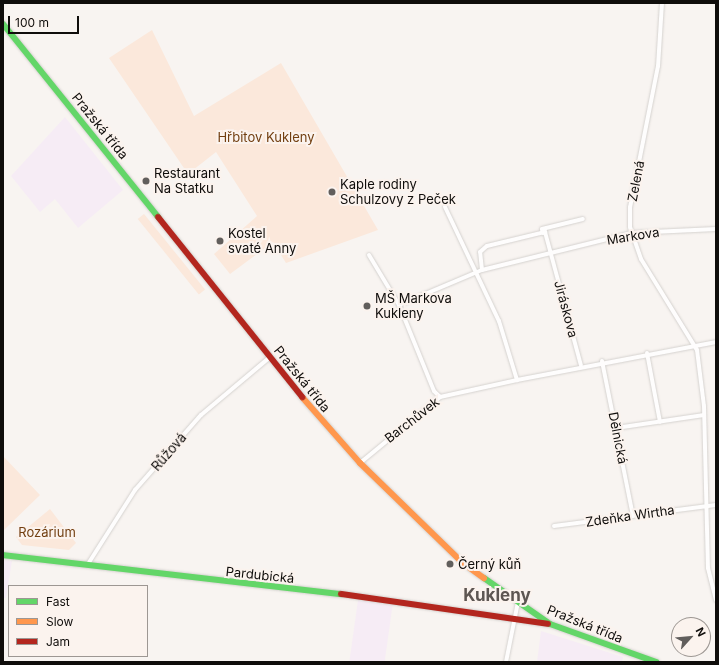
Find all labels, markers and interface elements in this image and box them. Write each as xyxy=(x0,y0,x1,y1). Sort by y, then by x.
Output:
scale bar xyxy=(10,8,81,34)
text: 100 m xyxy=(15,15,49,30)
street label: Pražská třída xyxy=(69,90,131,162)
park label: Hřbitov Kukleny xyxy=(217,129,315,145)
street label: Zelená xyxy=(624,159,648,203)
place label: Restaurant Na Statku xyxy=(154,166,220,197)
marker: Restaurant Na Statku xyxy=(141,176,151,186)
place label: Kaple rodiny Schulzovy z Peček xyxy=(340,177,456,208)
marker: Kaple rodiny Schulzovy z Peček xyxy=(327,187,337,197)
street label: Markova xyxy=(606,224,660,248)
place label: Kostel svaté Anny xyxy=(228,226,296,257)
marker: Kostel svaté Anny xyxy=(215,236,225,246)
street label: Jiráskova xyxy=(551,279,581,339)
place label: MŠ Markova Kukleny xyxy=(375,291,452,322)
marker: MŠ Markova Kukleny xyxy=(362,301,372,311)
street label: Pražská třída xyxy=(271,343,333,415)
street label: Barchůvek xyxy=(382,394,442,446)
street label: Dělnická xyxy=(605,411,631,465)
street label: Růžová xyxy=(148,430,190,474)
street label: Zdeňka Wirtha xyxy=(584,502,676,530)
park label: Rozárium xyxy=(18,524,76,540)
place label: Černý kůň xyxy=(458,556,521,572)
marker: Černý kůň xyxy=(445,559,455,569)
street label: Pardubická xyxy=(225,564,295,586)
legend xyxy=(8,585,148,657)
district label: Kukleny xyxy=(463,586,531,606)
text: Fast xyxy=(46,594,70,609)
street label: Pražská třída xyxy=(545,602,625,646)
text: Slow xyxy=(46,614,73,629)
north arrow xyxy=(671,617,711,657)
text: N xyxy=(693,625,709,639)
text: Jam xyxy=(46,634,70,649)

